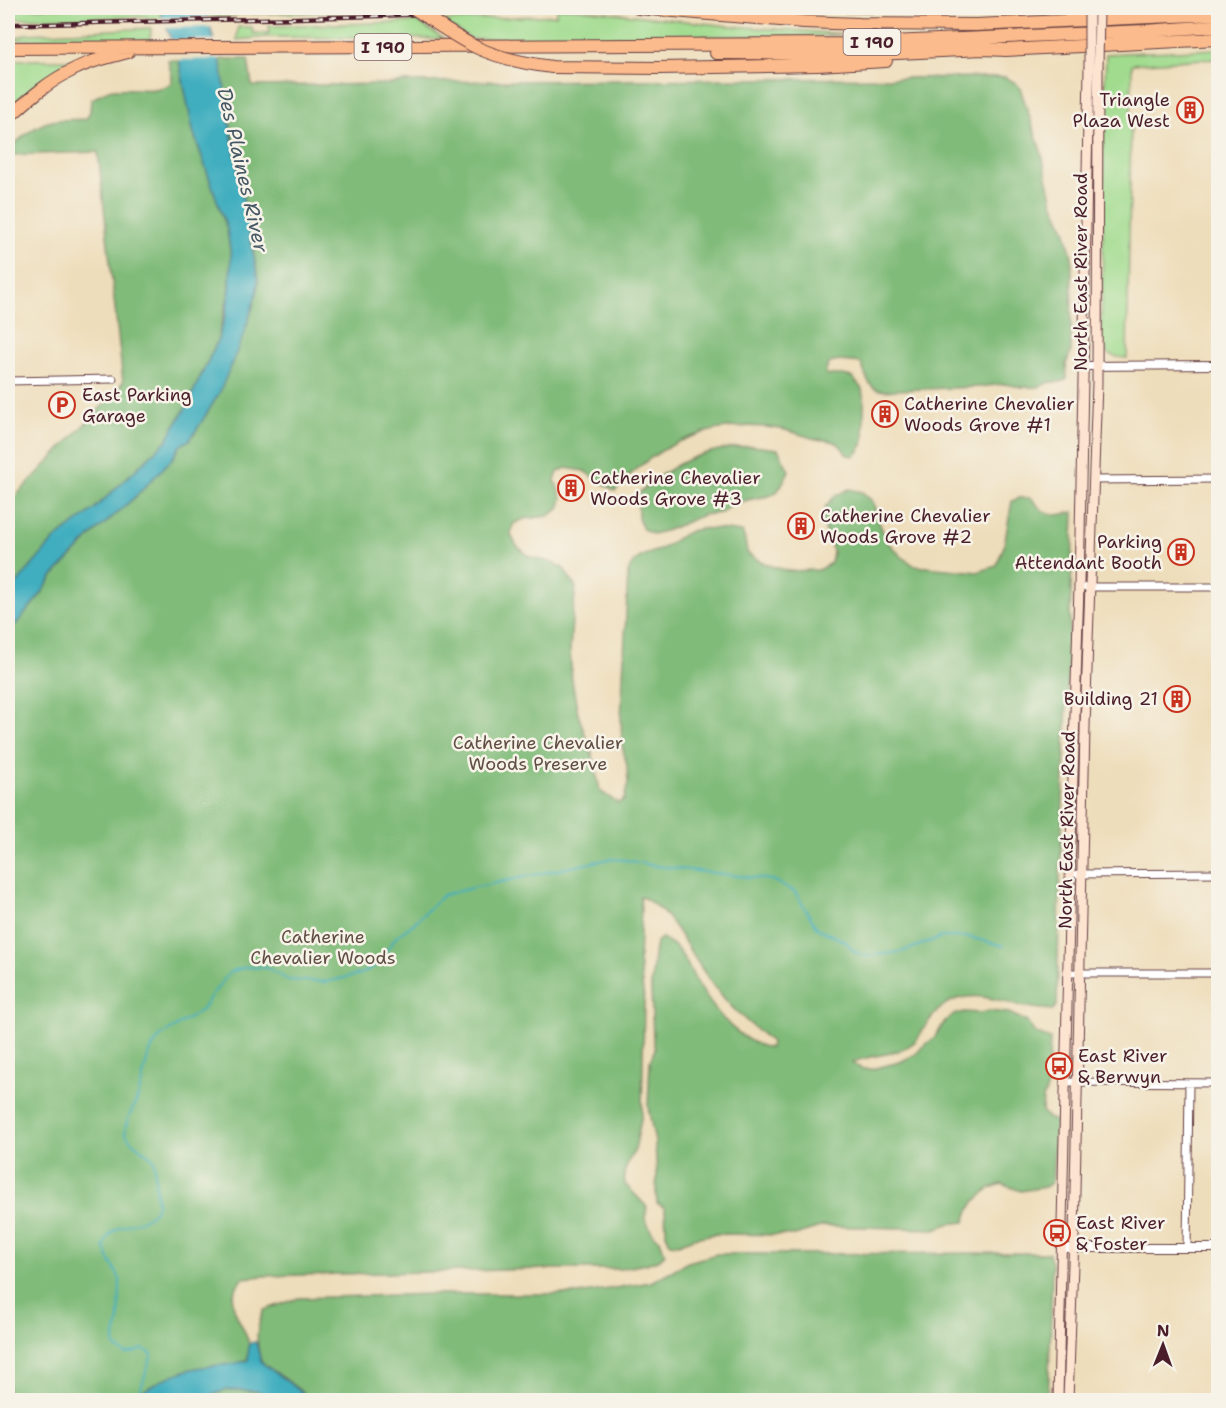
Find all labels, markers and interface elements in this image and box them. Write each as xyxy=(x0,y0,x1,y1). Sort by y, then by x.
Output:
road number: I 190 xyxy=(844,29,900,55)
road number: I 190 xyxy=(354,34,412,60)
water label: Des Plaines River xyxy=(211,85,275,255)
place label: Triangle Plaza West xyxy=(1072,88,1170,133)
building icon: Triangle Plaza West xyxy=(1175,95,1205,125)
street label: North East River Road xyxy=(1069,173,1093,371)
place label: East Parking Garage xyxy=(82,383,192,428)
parking icon: East Parking Garage xyxy=(47,390,77,420)
place label: Catherine Chevalier Woods Grove #1 xyxy=(904,392,1075,437)
building icon: Catherine Chevalier Woods Grove #1 xyxy=(870,399,900,429)
place label: Catherine Chevalier Woods Grove #3 xyxy=(590,466,761,511)
building icon: Catherine Chevalier Woods Grove #3 xyxy=(556,473,586,503)
place label: Catherine Chevalier Woods Grove #2 xyxy=(820,504,991,549)
building icon: Catherine Chevalier Woods Grove #2 xyxy=(786,511,816,541)
place label: Parking Attendant Booth xyxy=(1015,530,1162,575)
building icon: Parking Attendant Booth xyxy=(1166,537,1196,567)
building icon: Building 21 xyxy=(1162,684,1192,714)
place label: Building 21 xyxy=(1064,687,1158,711)
park label: Catherine Chevalier Woods Preserve xyxy=(453,731,623,776)
street label: North East River Road xyxy=(1053,731,1081,929)
park label: Catherine Chevalier Woods xyxy=(250,925,396,970)
place label: East River & Berwyn xyxy=(1078,1044,1168,1089)
bus stop icon: East River & Berwyn xyxy=(1044,1051,1074,1081)
place label: East River & Foster xyxy=(1076,1211,1166,1256)
bus stop icon: East River & Foster xyxy=(1042,1218,1072,1248)
north arrow xyxy=(1133,1315,1193,1375)
text: N xyxy=(1157,1320,1170,1341)

